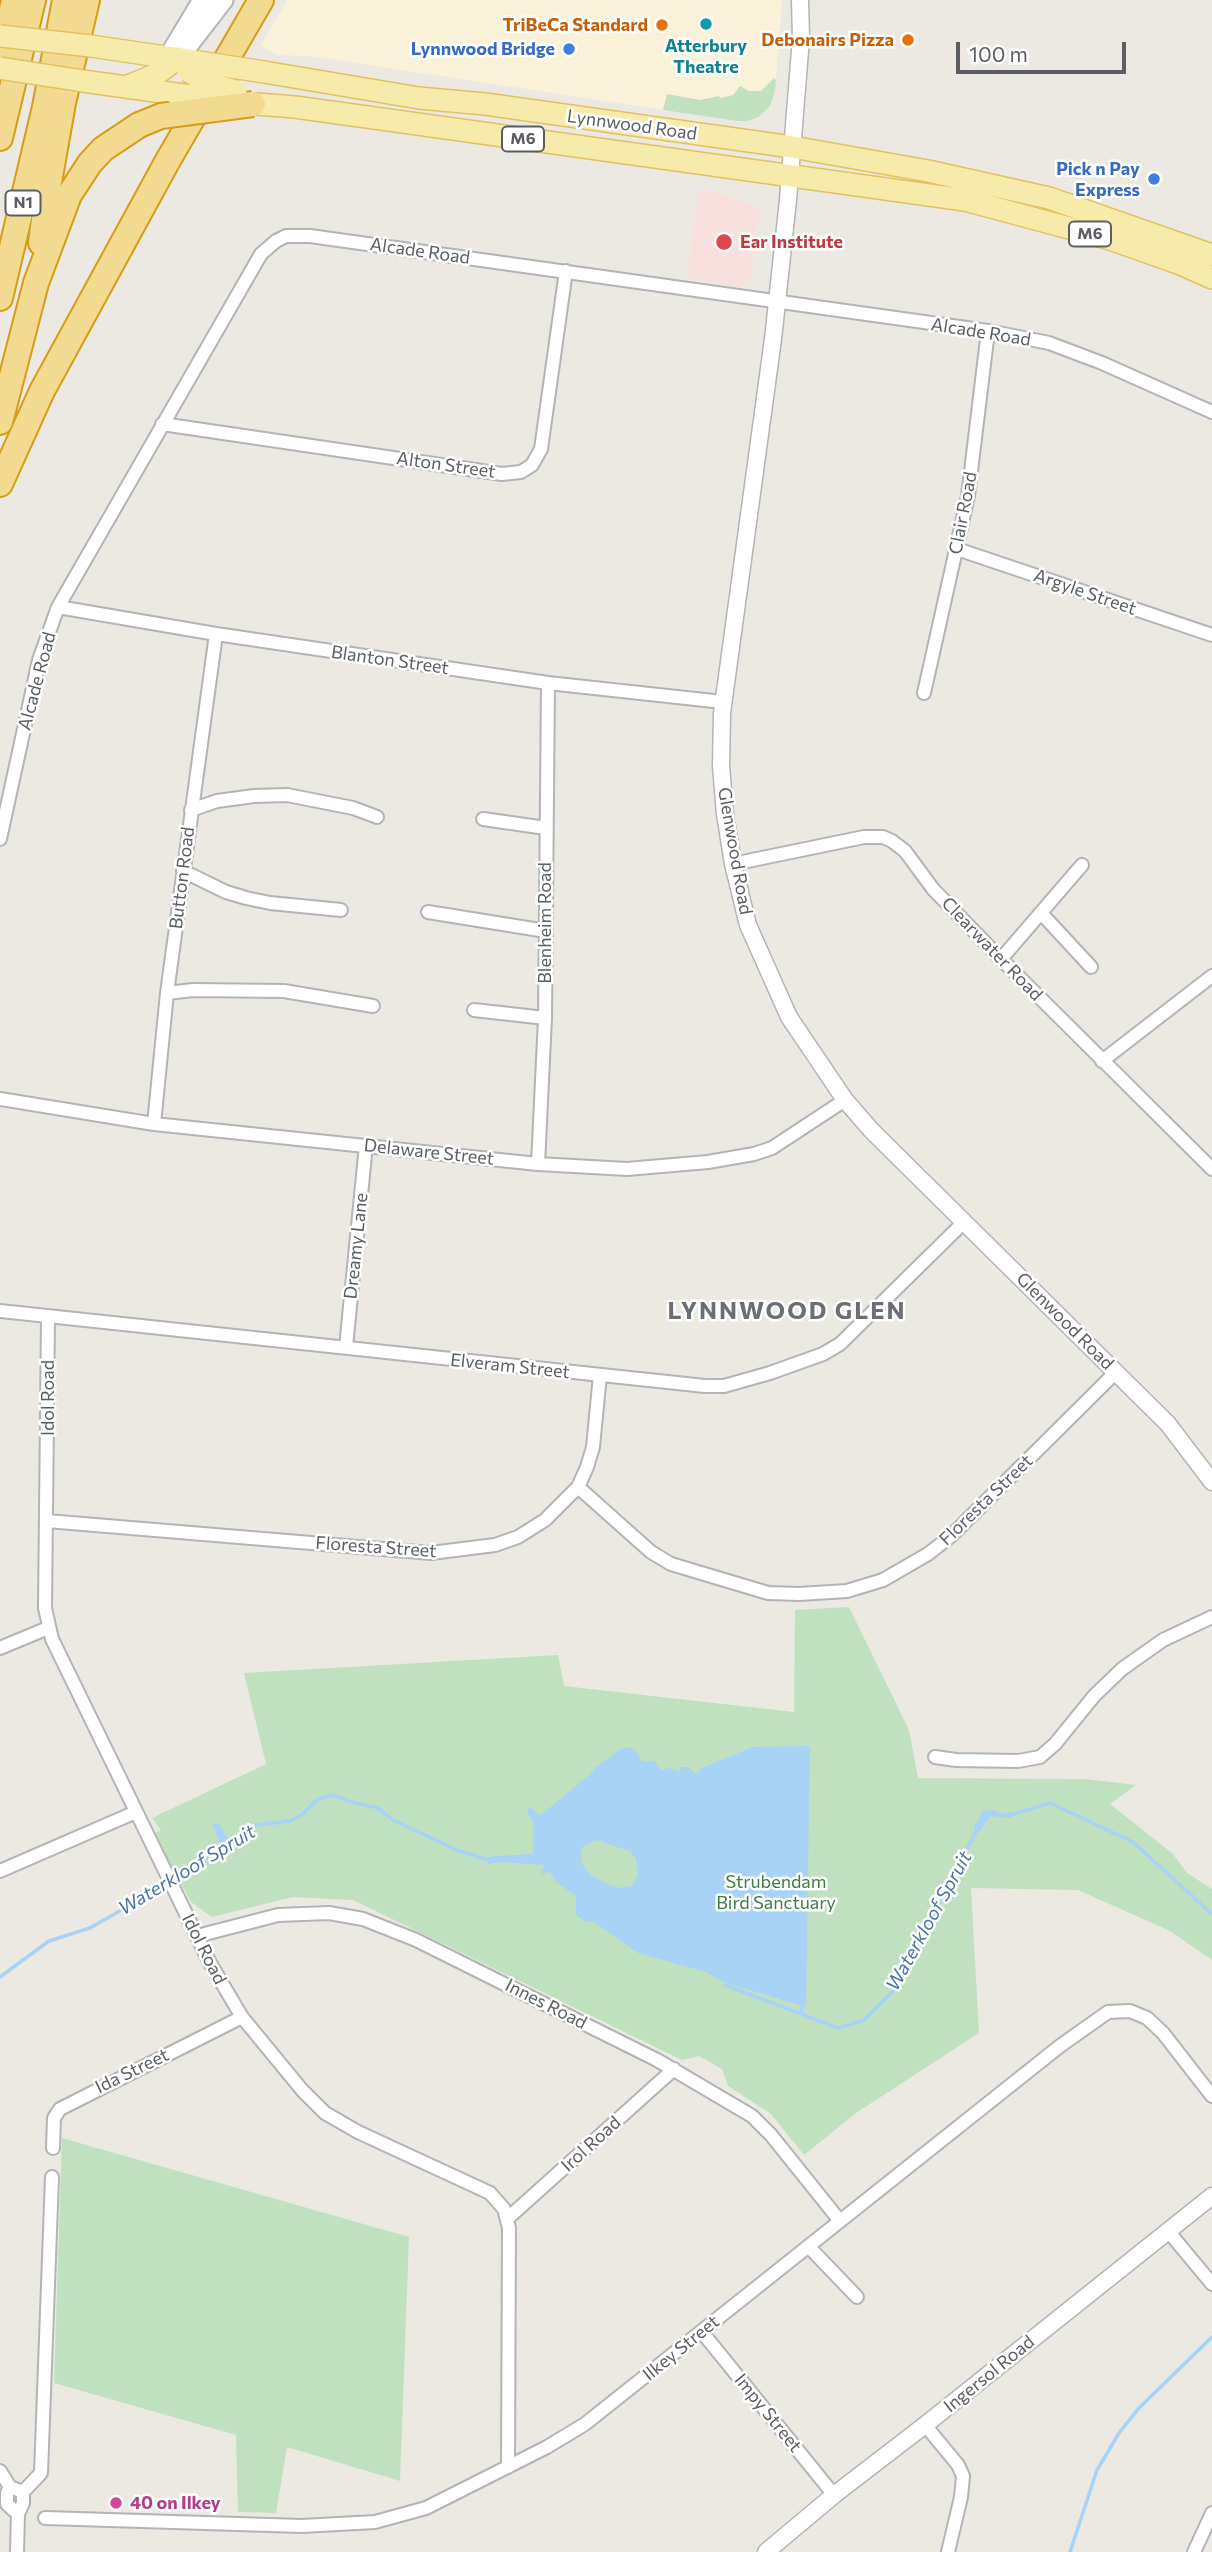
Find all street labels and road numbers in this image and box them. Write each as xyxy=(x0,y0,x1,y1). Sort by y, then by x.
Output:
street label: Lynnwood Road xyxy=(566,105,698,145)
road number: M6 xyxy=(502,127,544,152)
road number: N1 xyxy=(5,190,40,216)
road number: M6 xyxy=(1069,222,1111,246)
street label: Alcade Road xyxy=(369,233,471,269)
street label: Alcade Road xyxy=(930,313,1032,351)
street label: Alton Street xyxy=(395,447,497,483)
street label: Clair Road xyxy=(944,470,982,556)
street label: Argyle Street xyxy=(1031,564,1139,620)
street label: Alcade Road xyxy=(14,630,60,732)
street label: Blanton Street xyxy=(330,641,450,679)
street label: Glenwood Road xyxy=(713,786,757,916)
street label: Button Road xyxy=(165,826,199,930)
street label: Blenheim Road xyxy=(534,862,556,984)
street label: Clearwater Road xyxy=(937,893,1047,1005)
street label: Delaware Street xyxy=(363,1134,495,1170)
street label: Dreamy Lane xyxy=(340,1192,372,1300)
street label: Glenwood Road xyxy=(1012,1268,1118,1374)
street label: Elveram Street xyxy=(449,1349,571,1383)
street label: Idol Road xyxy=(37,1360,59,1436)
street label: Floresta Street xyxy=(935,1450,1037,1550)
street label: Floresta Street xyxy=(315,1532,437,1562)
street label: Idol Road xyxy=(177,1910,231,1988)
street label: Innes Road xyxy=(502,1974,590,2034)
street label: Ida Street xyxy=(92,2044,172,2098)
street label: Irol Road xyxy=(557,2112,625,2176)
street label: Ilkey Street xyxy=(639,2311,723,2385)
street label: Ingersol Road xyxy=(939,2331,1039,2417)
street label: Impy Street xyxy=(730,2369,806,2457)

